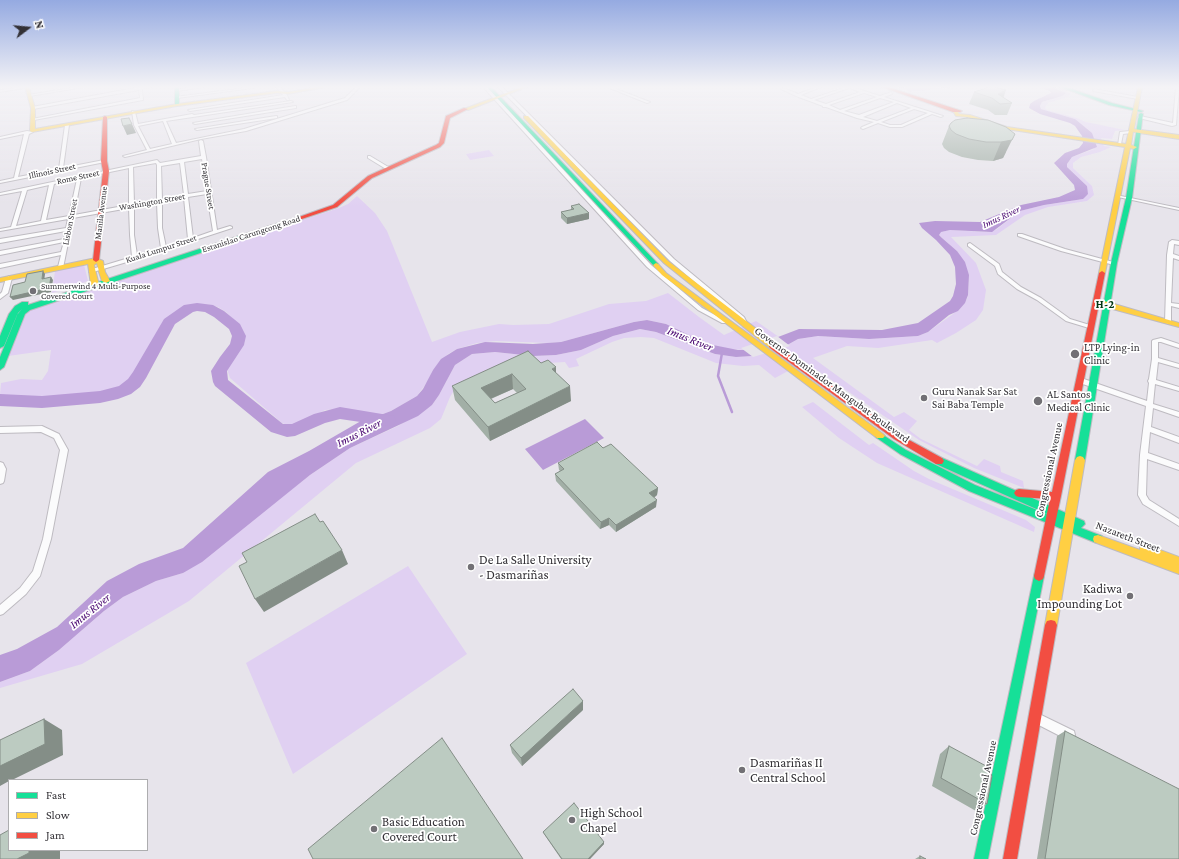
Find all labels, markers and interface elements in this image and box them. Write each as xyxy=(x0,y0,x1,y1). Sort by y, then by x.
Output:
north arrow xyxy=(8,8,48,48)
text: N xyxy=(33,19,46,30)
street label: Illinois Street xyxy=(28,161,76,181)
street label: Prague Street xyxy=(199,162,217,210)
street label: Rome Street xyxy=(56,167,100,187)
street label: Manila Avenue xyxy=(92,186,110,240)
street label: Washington Street xyxy=(118,191,186,213)
street label: Lisbon Street xyxy=(60,198,80,246)
water label: Imus River xyxy=(980,203,1022,231)
street label: Estanislao Carungcong Road xyxy=(200,213,302,255)
street label: Kuala Lumpur Street xyxy=(124,232,198,266)
place label: Summerwind 4 Multi-Purpose Covered Court xyxy=(41,281,151,302)
marker: Summerwind 4 Multi-Purpose Covered Court xyxy=(28,286,38,296)
district label: H-2 xyxy=(1096,297,1114,311)
water label: Imus River xyxy=(665,323,715,355)
street label: Governor Dominador Mangubat Boulevard xyxy=(752,324,912,446)
place label: LTP Lying-in Clinic xyxy=(1084,341,1140,367)
marker: LTP Lying-in Clinic xyxy=(1069,348,1081,360)
place label: Guru Nanak Sar Sat Sai Baba Temple xyxy=(932,385,1017,411)
place label: AL Santos Medical Clinic xyxy=(1047,388,1110,414)
marker: Guru Nanak Sar Sat Sai Baba Temple xyxy=(919,393,929,403)
marker: AL Santos Medical Clinic xyxy=(1032,395,1044,407)
water label: Imus River xyxy=(334,416,384,450)
street label: Congressional Avenue xyxy=(1032,421,1066,519)
street label: Nazareth Street xyxy=(1094,519,1162,555)
place label: De La Salle University - Dasmariñas xyxy=(479,552,591,583)
marker: De La Salle University - Dasmariñas xyxy=(466,562,476,572)
place label: Kadiwa Impounding Lot xyxy=(1037,581,1122,612)
water label: Imus River xyxy=(67,590,113,632)
marker: Kadiwa Impounding Lot xyxy=(1125,591,1135,601)
street label: Congressional Avenue xyxy=(966,739,1000,837)
place label: Dasmariñas II Central School xyxy=(750,755,826,786)
marker: Dasmariñas II Central School xyxy=(737,765,747,775)
legend xyxy=(8,779,148,851)
text: Fast xyxy=(46,788,66,802)
place label: High School Chapel xyxy=(580,805,642,836)
text: Slow xyxy=(46,808,70,822)
place label: Basic Education Covered Court xyxy=(382,814,465,845)
marker: High School Chapel xyxy=(567,815,577,825)
marker: Basic Education Covered Court xyxy=(369,824,379,834)
text: Jam xyxy=(46,828,65,842)

